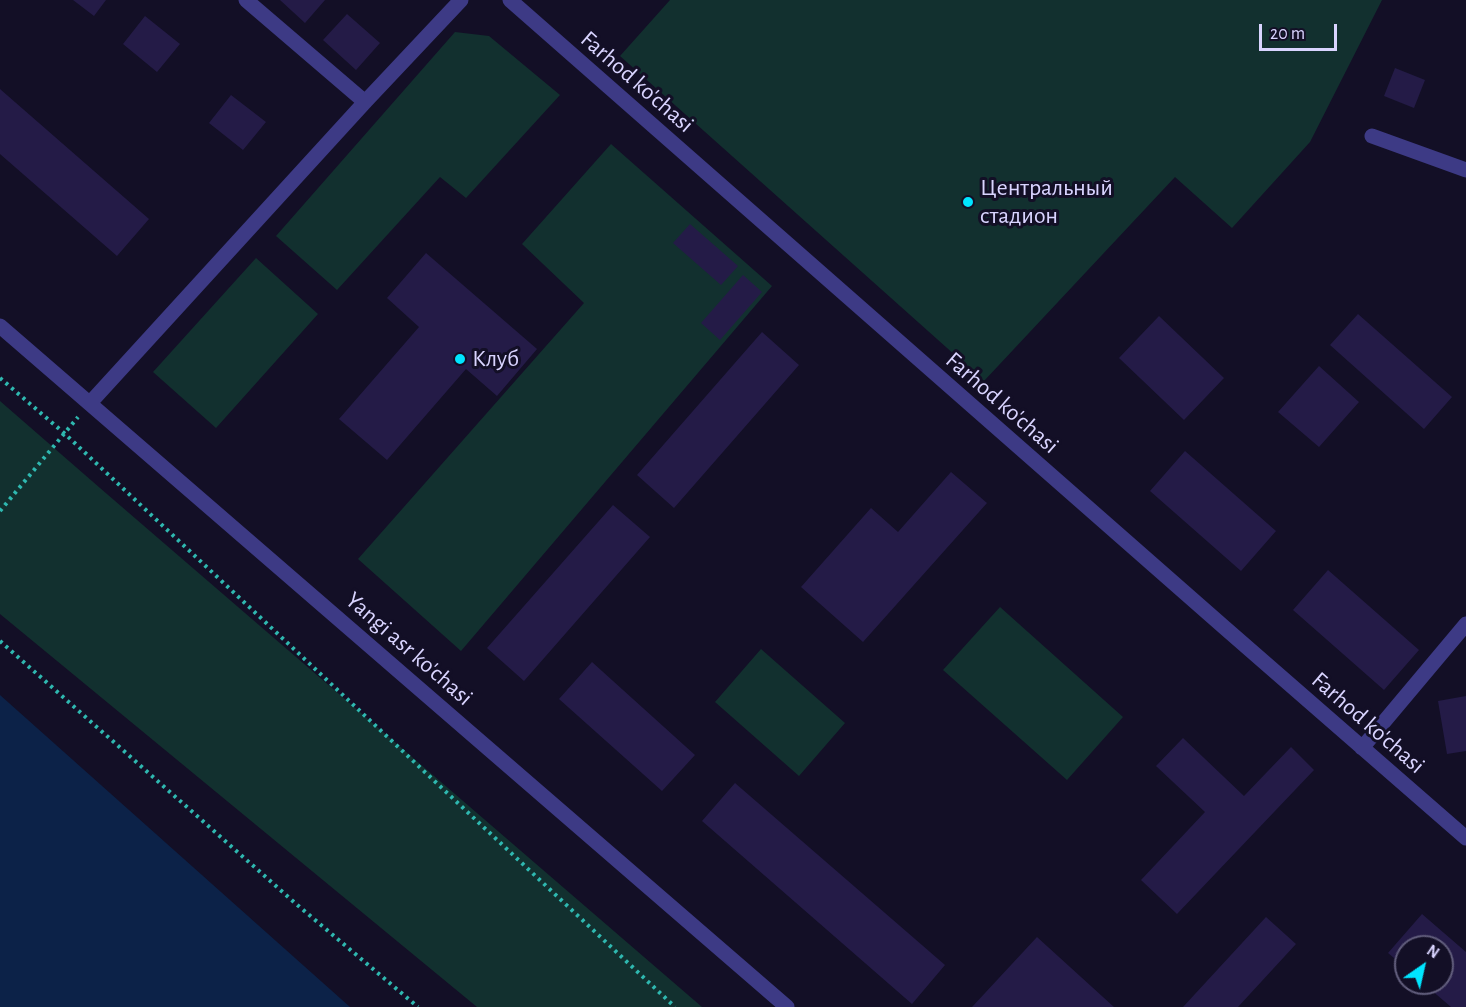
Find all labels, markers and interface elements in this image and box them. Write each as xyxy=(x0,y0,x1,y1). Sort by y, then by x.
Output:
scale bar xyxy=(1262,12,1340,50)
street label: Farhod ko'chasi xyxy=(574,25,700,139)
text: 20 m xyxy=(1270,25,1305,43)
place label: Центральный стадион xyxy=(980,174,1113,230)
marker: Центральный стадион xyxy=(961,195,975,209)
place label: Клуб xyxy=(472,345,519,373)
street label: Farhod ko'chasi xyxy=(939,346,1065,460)
marker: Клуб xyxy=(453,352,467,366)
street label: Yangi asr ko'chasi xyxy=(339,586,479,712)
street label: Farhod ko'chasi xyxy=(1305,666,1431,780)
north arrow xyxy=(1394,935,1454,995)
text: N xyxy=(1424,942,1442,961)

